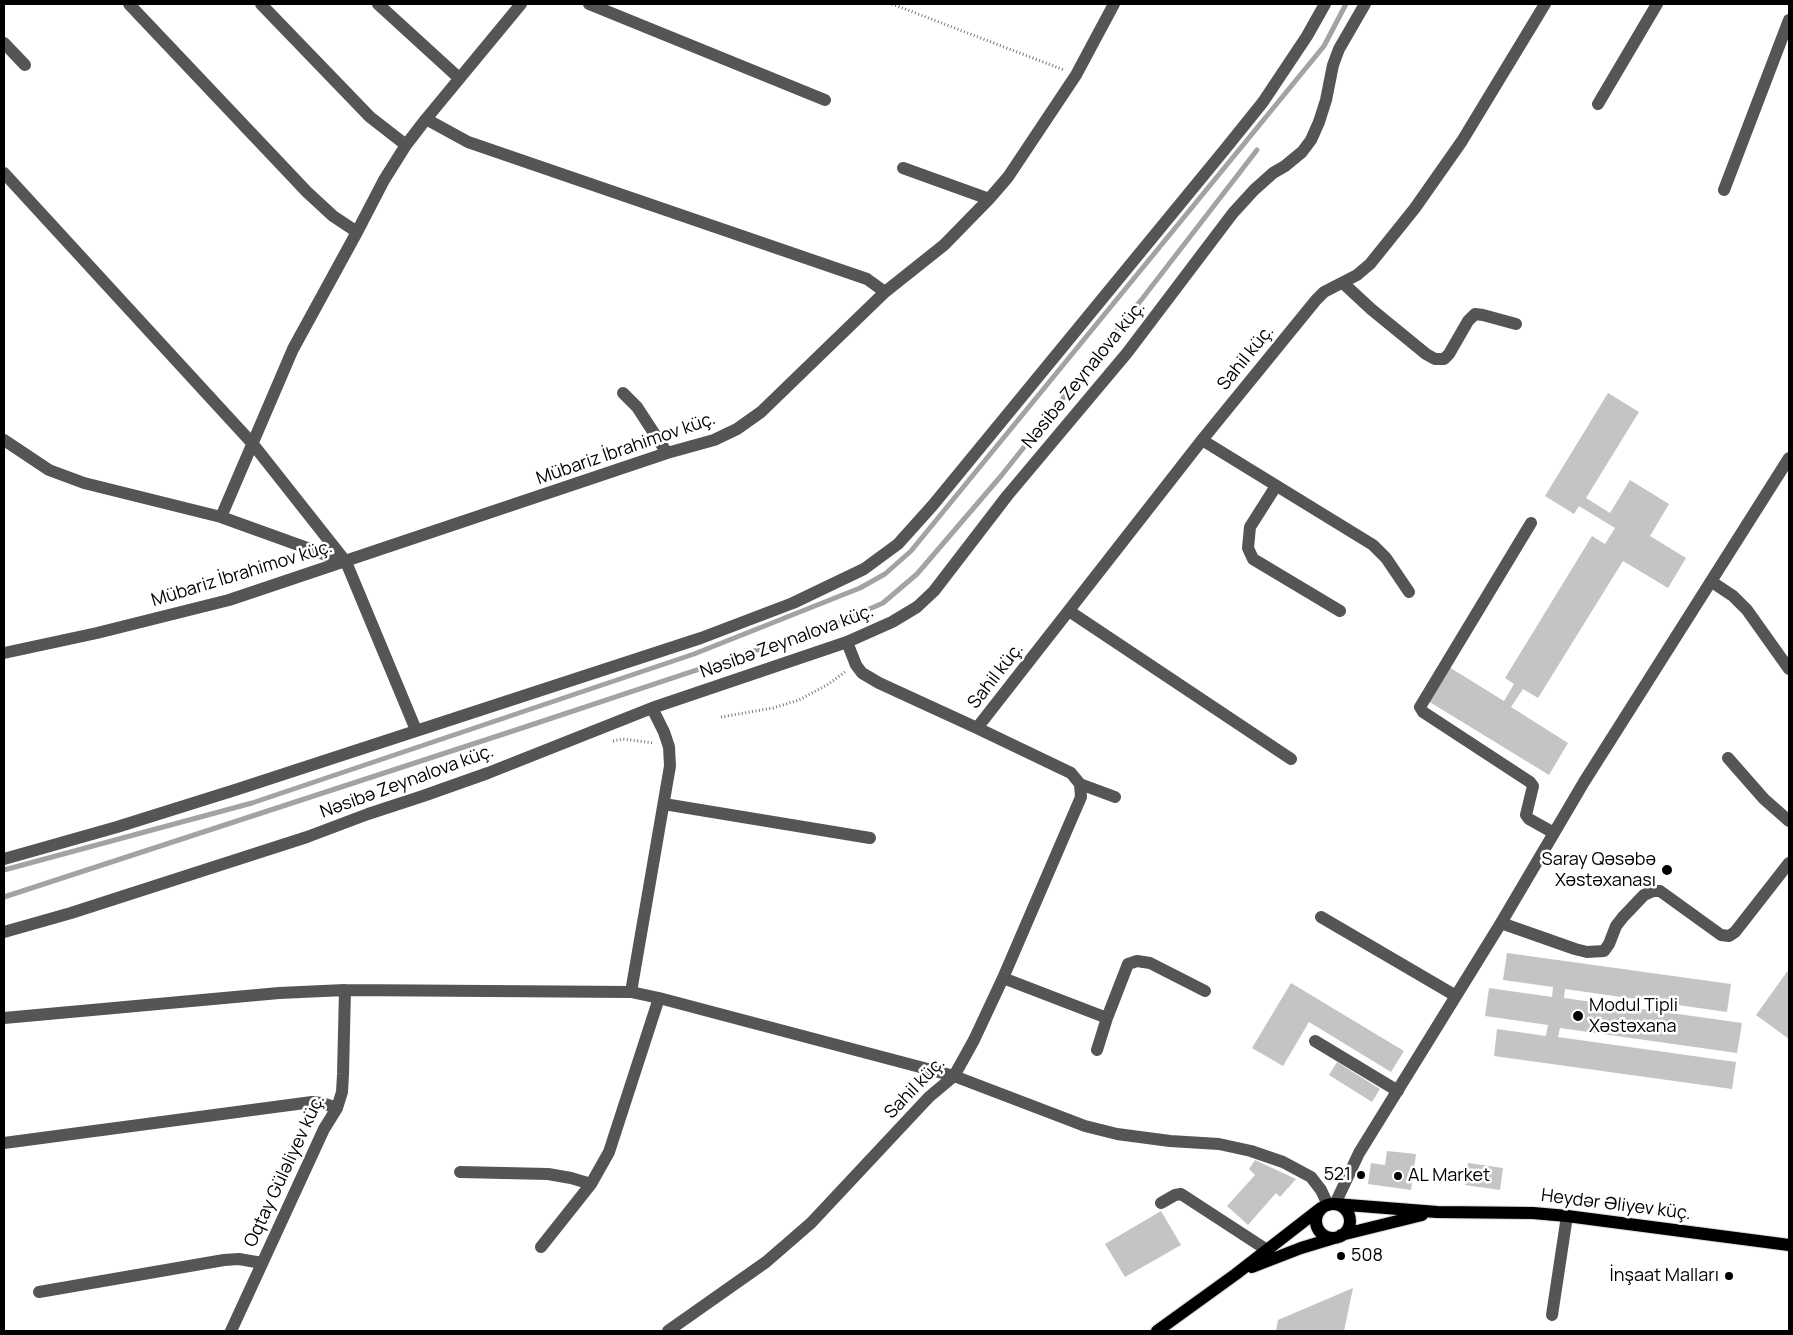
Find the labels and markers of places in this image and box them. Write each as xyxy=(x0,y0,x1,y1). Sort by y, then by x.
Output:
place label: Saray Qəsəbə Xəstəxanası xyxy=(1542,849,1656,892)
marker: Saray Qəsəbə Xəstəxanası xyxy=(1660,863,1674,877)
place label: Modul Tipli Xəstəxana xyxy=(1589,995,1678,1038)
marker: Modul Tipli Xəstəxana xyxy=(1571,1009,1585,1023)
place label: 521 xyxy=(1324,1164,1351,1186)
place label: AL Market xyxy=(1408,1165,1490,1187)
marker: 521 xyxy=(1355,1169,1367,1181)
marker: AL Market xyxy=(1392,1170,1404,1182)
place label: 508 xyxy=(1351,1245,1383,1267)
marker: 508 xyxy=(1335,1250,1347,1262)
place label: İnşaat Malları xyxy=(1610,1265,1719,1287)
marker: İnşaat Malları xyxy=(1723,1270,1735,1282)

